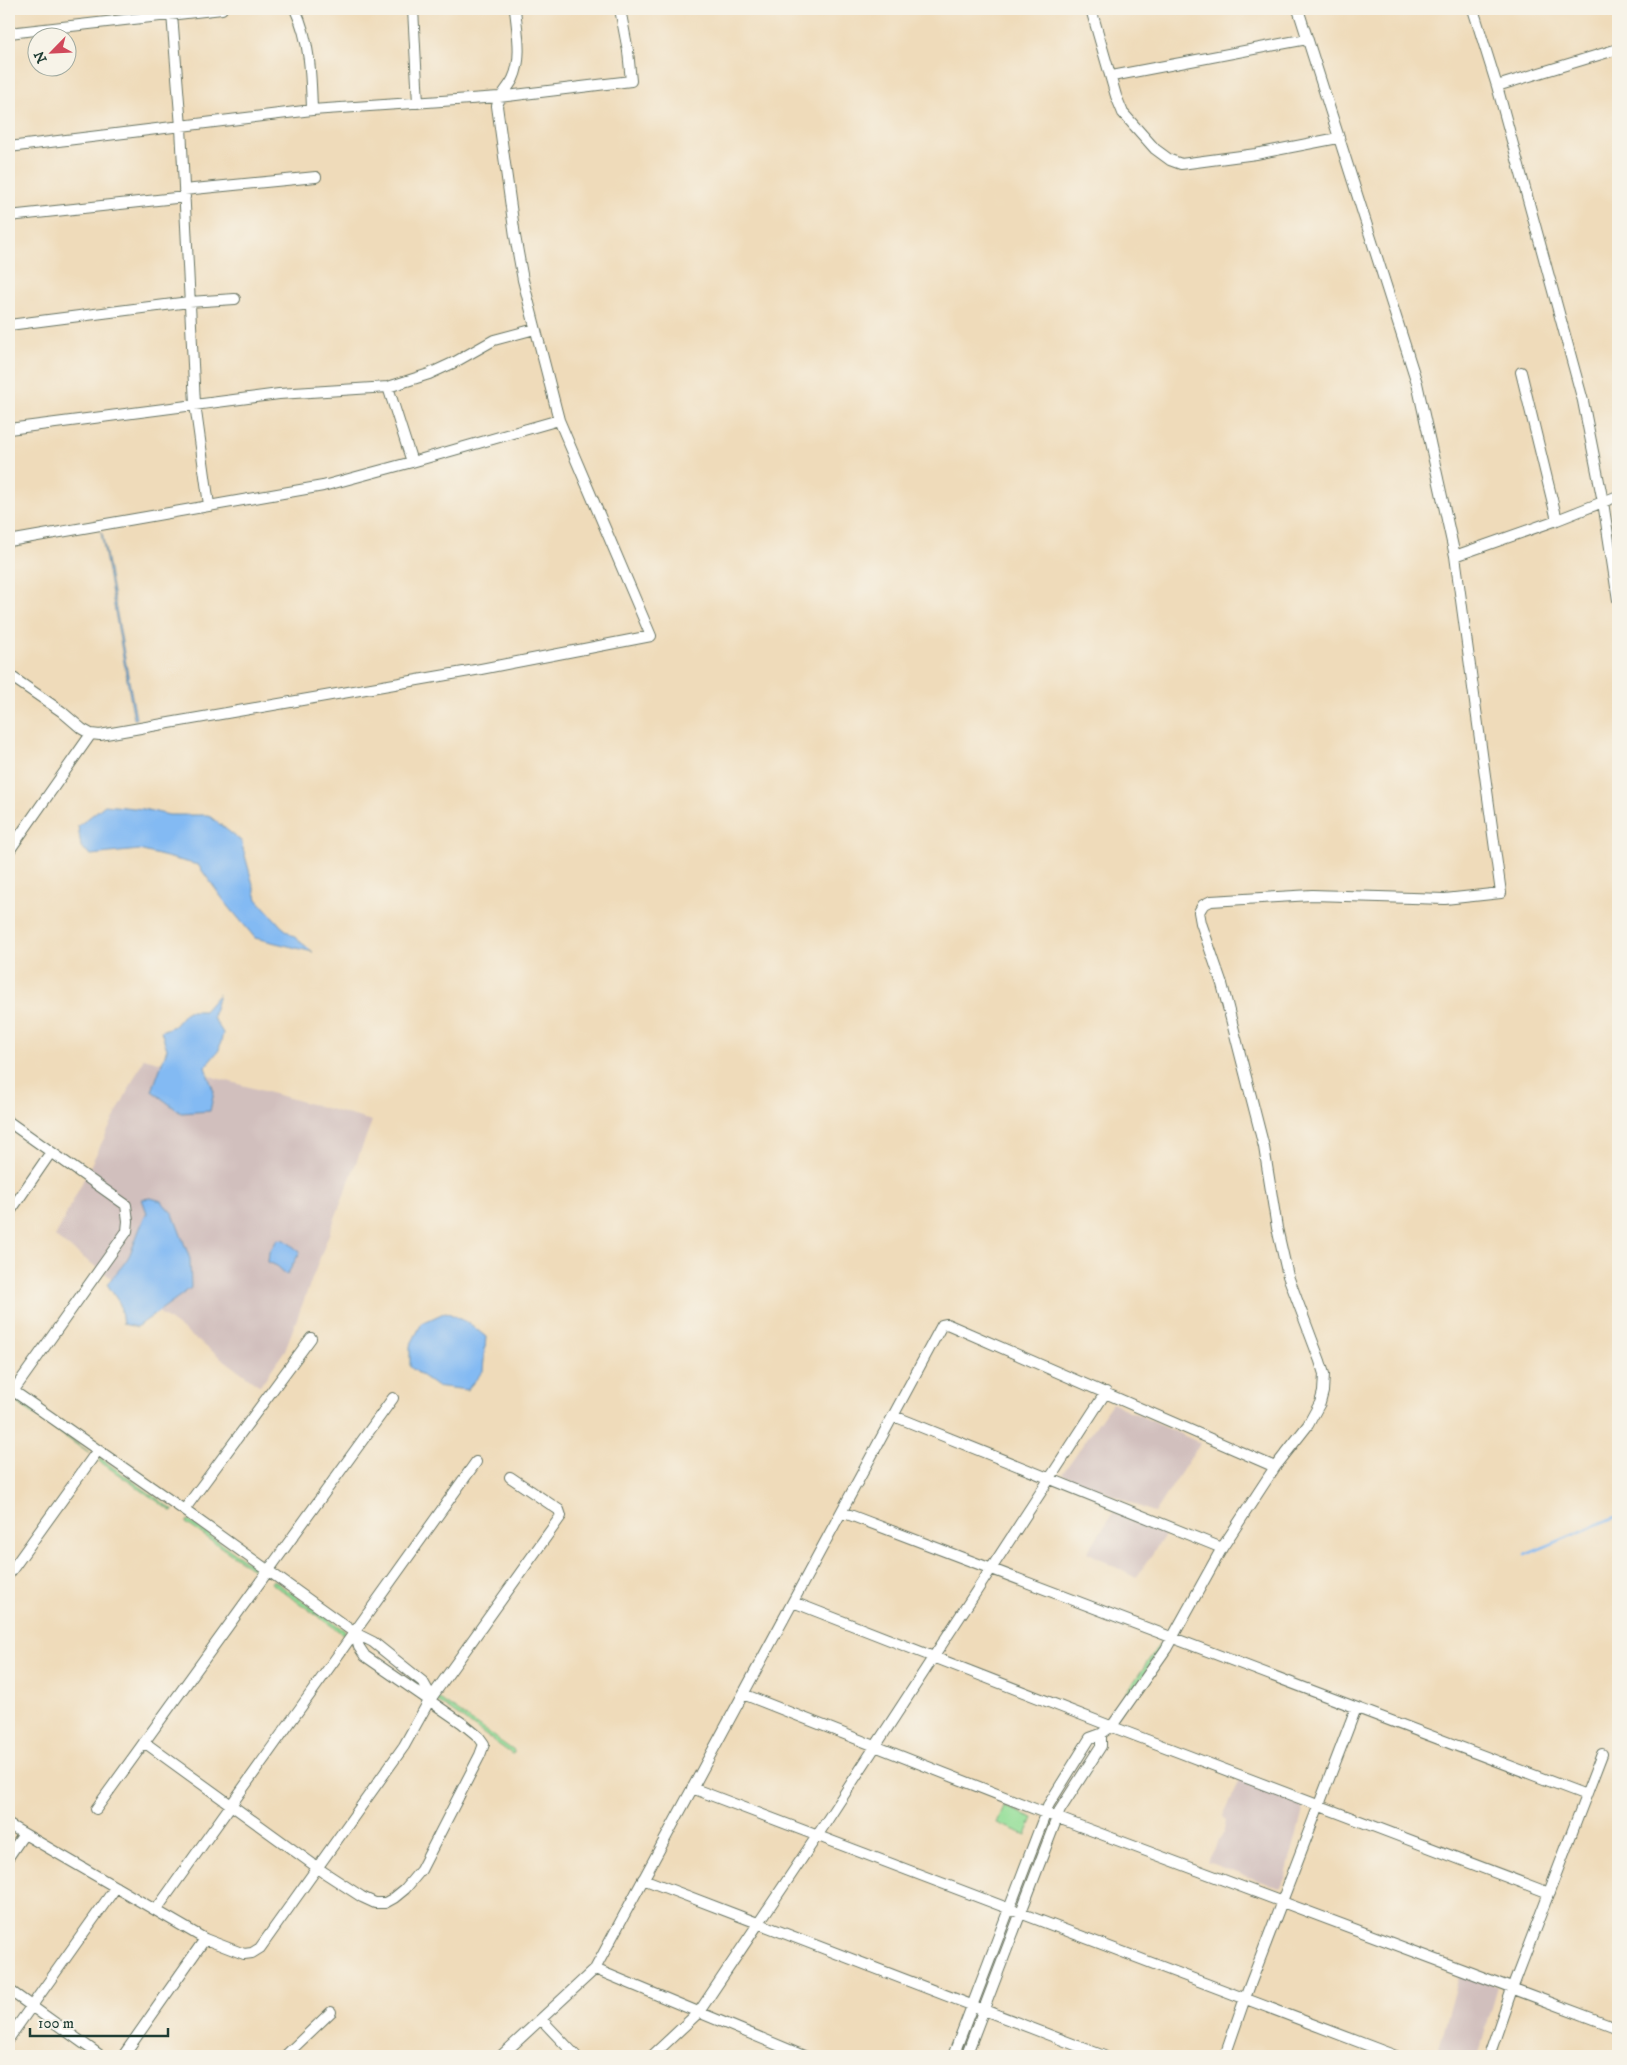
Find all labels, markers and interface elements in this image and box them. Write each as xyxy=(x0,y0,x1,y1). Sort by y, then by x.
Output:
north arrow xyxy=(28,28,78,78)
text: N xyxy=(30,48,52,66)
scale bar xyxy=(30,2005,168,2037)
text: 100 m xyxy=(38,2014,74,2033)

